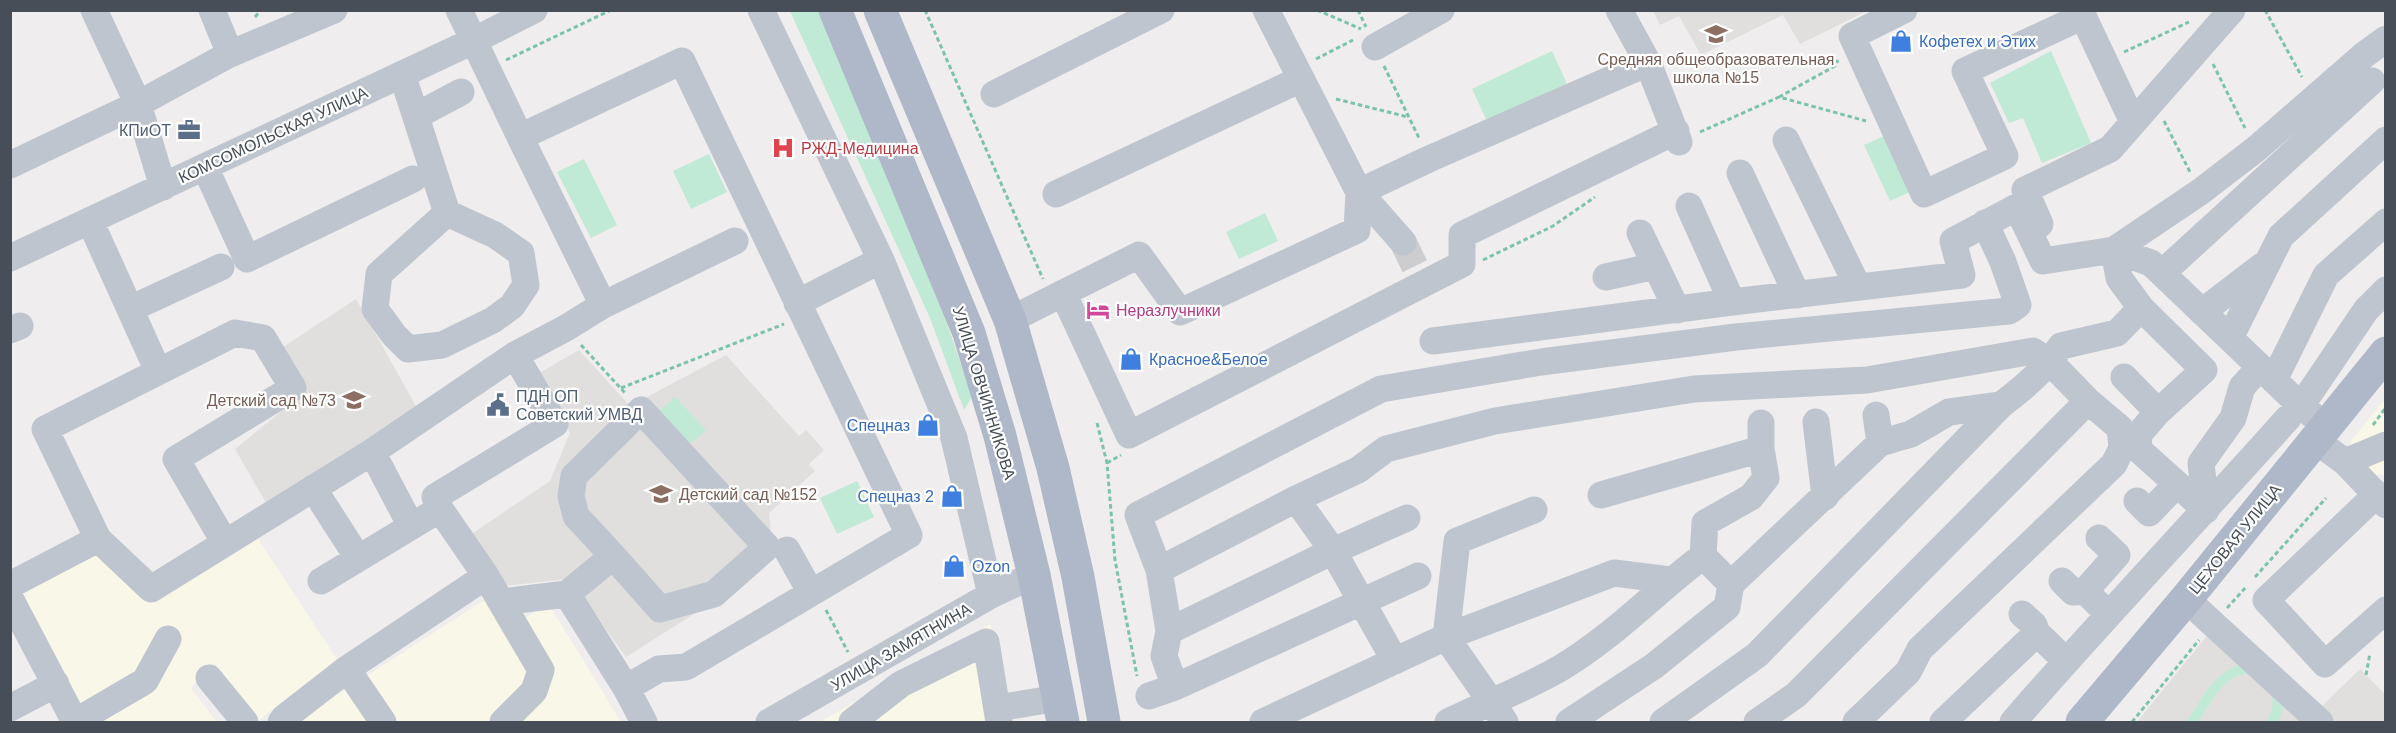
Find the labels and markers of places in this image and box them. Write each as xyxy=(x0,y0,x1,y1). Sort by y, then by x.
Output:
school or university icon: Средняя общеобразовательная школа №15 xyxy=(1703,21,1729,47)
shop icon: Кофетех и Этих xyxy=(1888,28,1914,54)
place label: Кофетех и Этих xyxy=(1919,33,2036,50)
place label: Средняя общеобразовательная школа №15 xyxy=(1597,51,1835,86)
office icon: КПиОТ xyxy=(176,117,202,143)
place label: КПиОТ xyxy=(119,122,171,139)
hospital icon: РЖД-Медицина xyxy=(770,135,796,161)
place label: РЖД-Медицина xyxy=(801,140,919,157)
hotel icon: Неразлучники xyxy=(1085,297,1111,323)
place label: Неразлучники xyxy=(1116,302,1221,319)
shop icon: Красное&Белое xyxy=(1118,346,1144,372)
place label: Красное&Белое xyxy=(1149,351,1268,368)
school or university icon: Детский сад №73 xyxy=(341,387,367,413)
place label: ПДН ОП Советский УМВД xyxy=(516,388,642,423)
place label: Детский сад №73 xyxy=(207,392,336,409)
public building icon: ПДН ОП Советский УМВД xyxy=(485,392,511,418)
shop icon: Спецназ xyxy=(915,412,941,438)
place label: Спецназ xyxy=(847,417,910,434)
school or university icon: Детский сад №152 xyxy=(648,481,674,507)
shop icon: Спецназ 2 xyxy=(939,483,965,509)
place label: Детский сад №152 xyxy=(679,486,817,503)
place label: Спецназ 2 xyxy=(857,488,934,505)
shop icon: Ozon xyxy=(941,553,967,579)
place label: Ozon xyxy=(972,558,1010,575)

